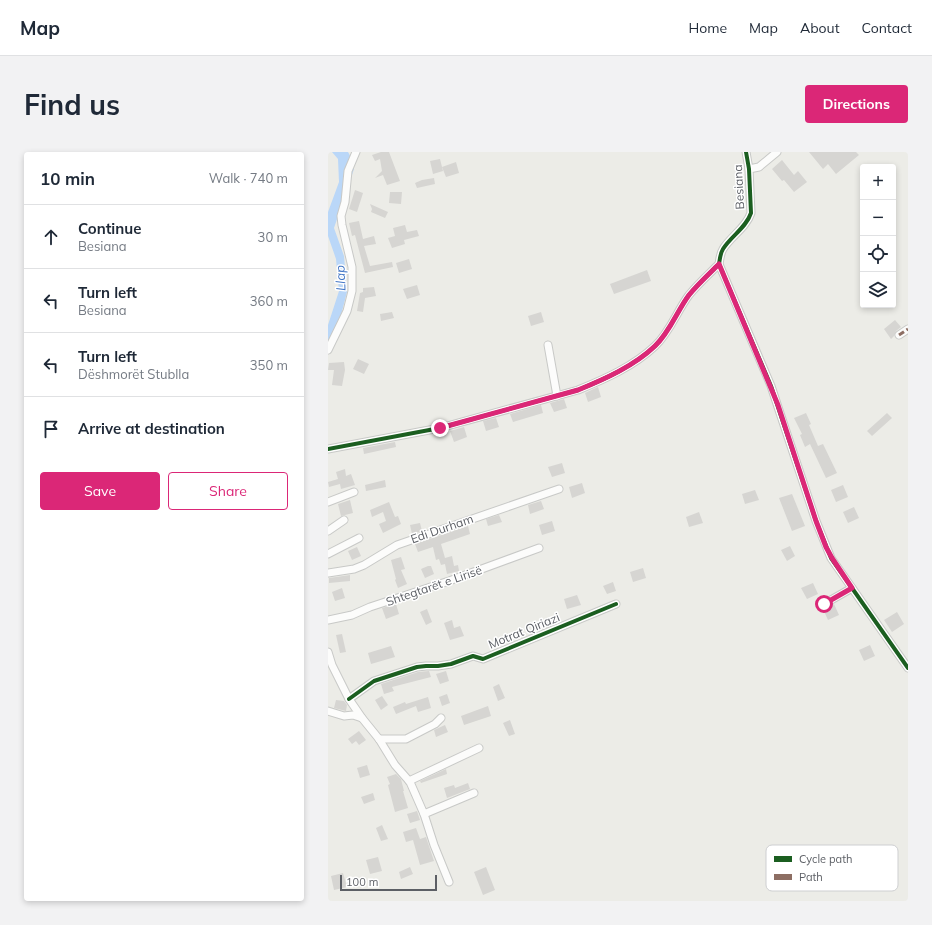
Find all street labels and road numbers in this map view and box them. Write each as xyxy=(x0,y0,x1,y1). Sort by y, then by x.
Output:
street label: Besiana xyxy=(730,164,747,210)
street label: Edi Durham xyxy=(409,511,475,546)
street label: Shtegtarët e Lirisë xyxy=(384,562,484,609)
street label: Motrat Qiriazi xyxy=(486,609,562,652)

